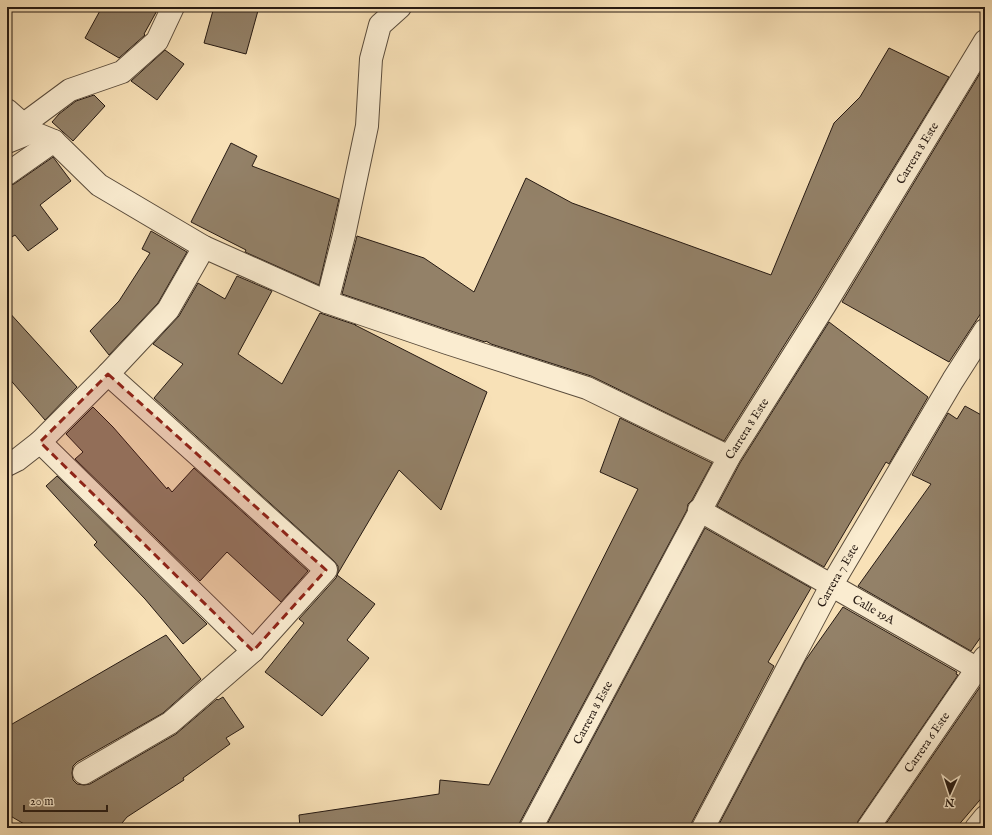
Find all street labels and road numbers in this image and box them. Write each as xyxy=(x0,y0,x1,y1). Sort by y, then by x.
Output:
street label: Carrera 8 Este xyxy=(893,119,942,187)
street label: Carrera 8 Este xyxy=(722,395,773,462)
street label: Carrera 7 Este xyxy=(814,541,862,610)
street label: Calle 19A xyxy=(850,592,898,628)
street label: Carrera 8 Este xyxy=(570,678,616,747)
street label: Carrera 6 Este xyxy=(901,709,953,776)

